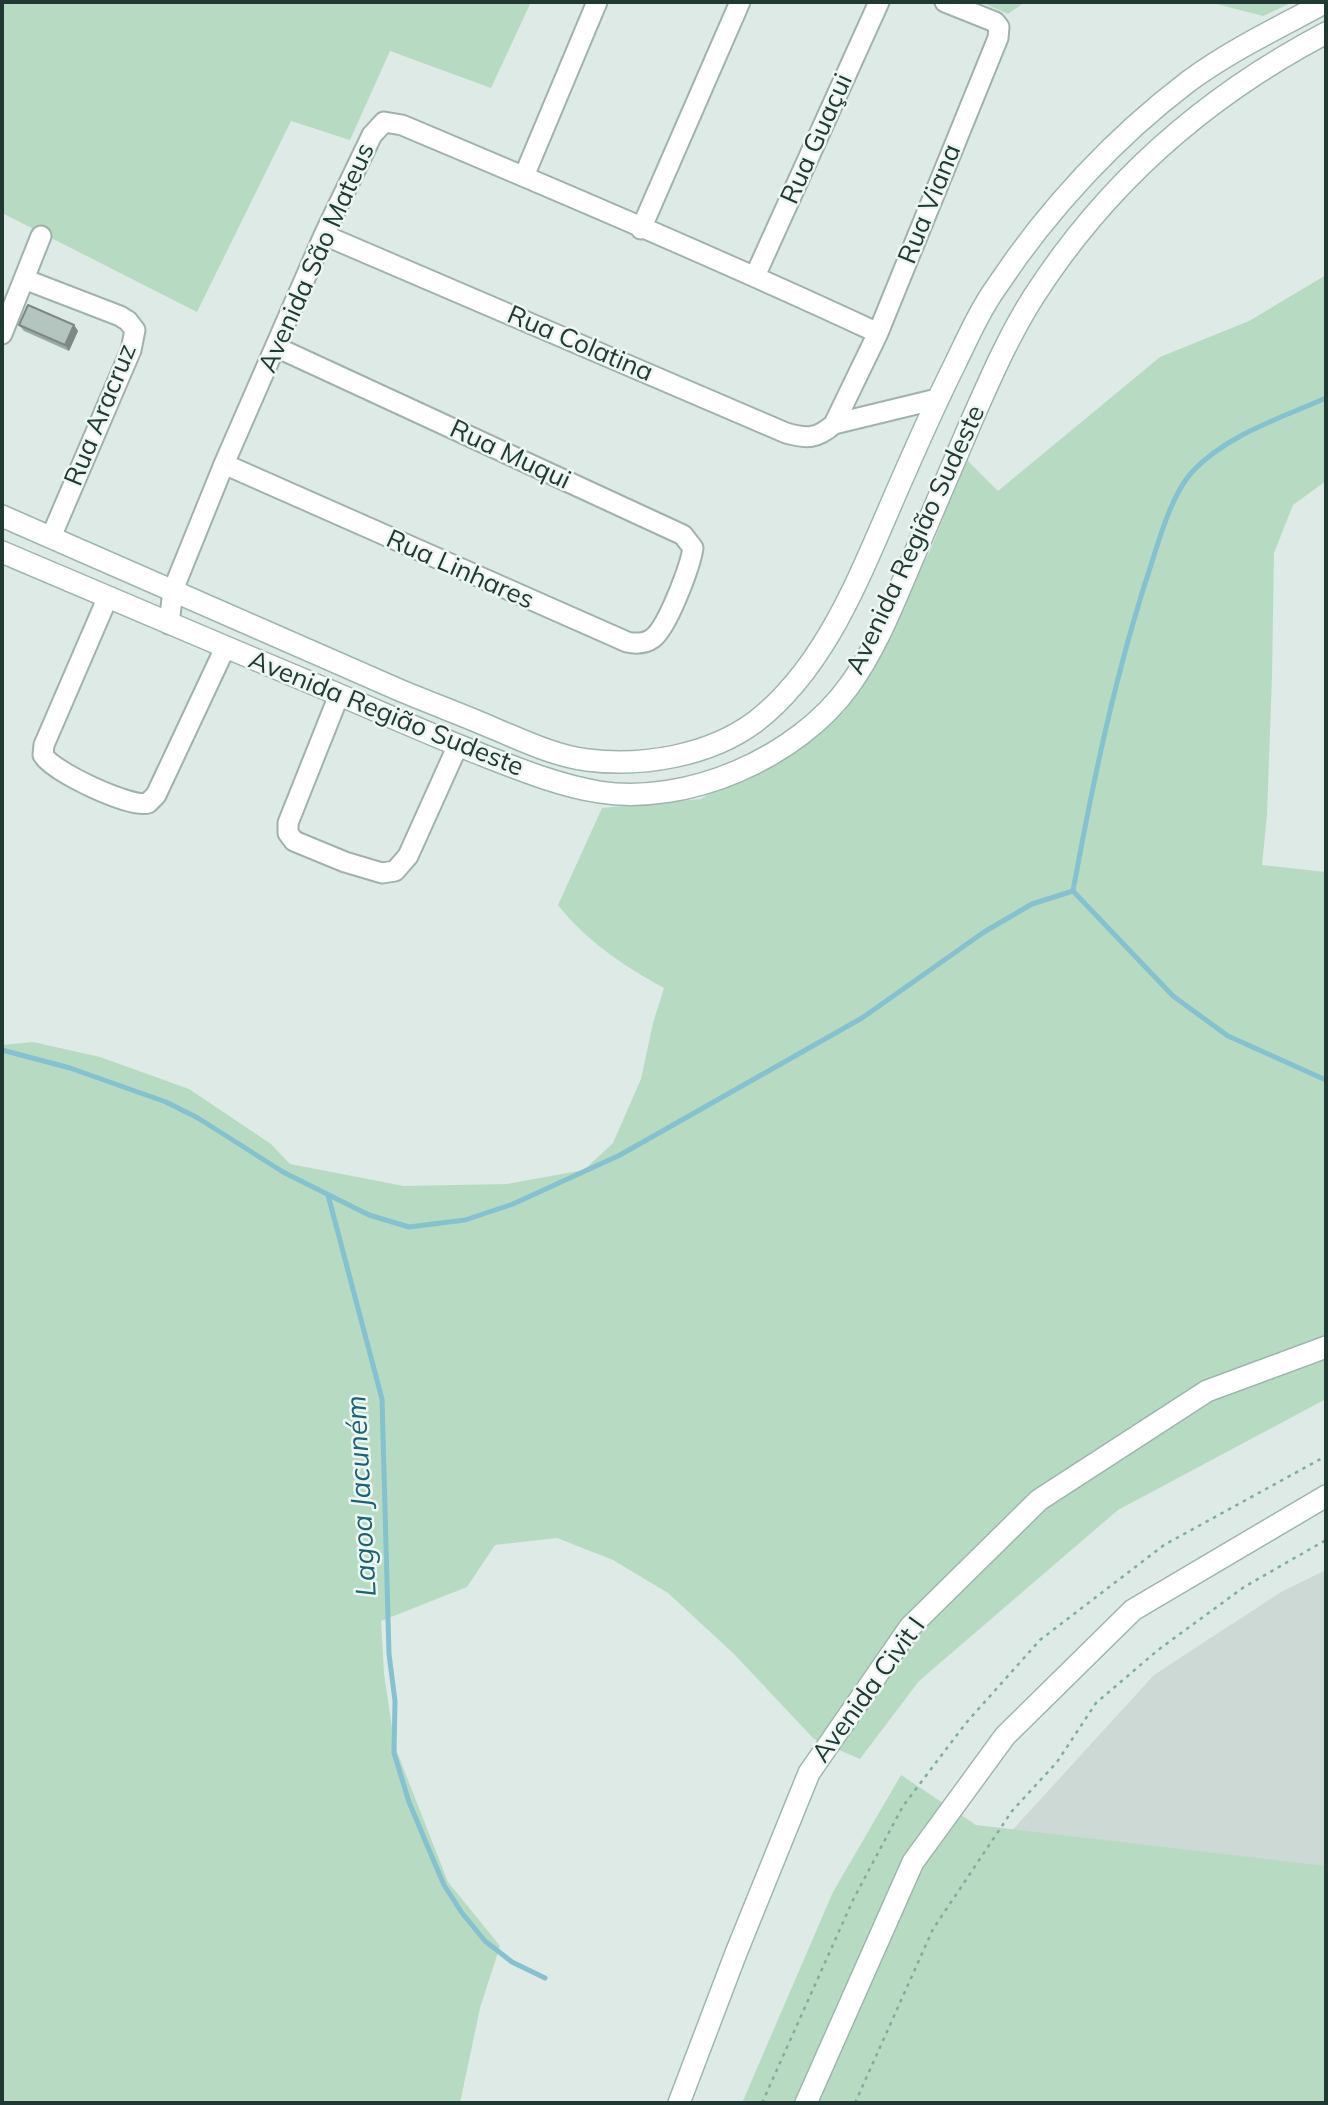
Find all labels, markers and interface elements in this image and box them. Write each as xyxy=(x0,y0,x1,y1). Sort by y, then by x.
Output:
street label: Rua Guaçui xyxy=(774,69,860,209)
street label: Avenida São Mateus xyxy=(252,138,382,378)
street label: Rua Viana xyxy=(892,140,968,268)
street label: Rua Colatina xyxy=(503,299,657,389)
street label: Rua Aracruz xyxy=(58,340,144,490)
street label: Avenida Região Sudeste xyxy=(840,400,992,680)
street label: Rua Muqui xyxy=(445,414,575,496)
street label: Rua Linhares xyxy=(381,524,539,616)
street label: Avenida Região Sudeste xyxy=(244,645,528,783)
water label: Lagoa Jacuném xyxy=(340,1395,384,1597)
street label: Avenida Civit I xyxy=(806,1611,932,1769)

